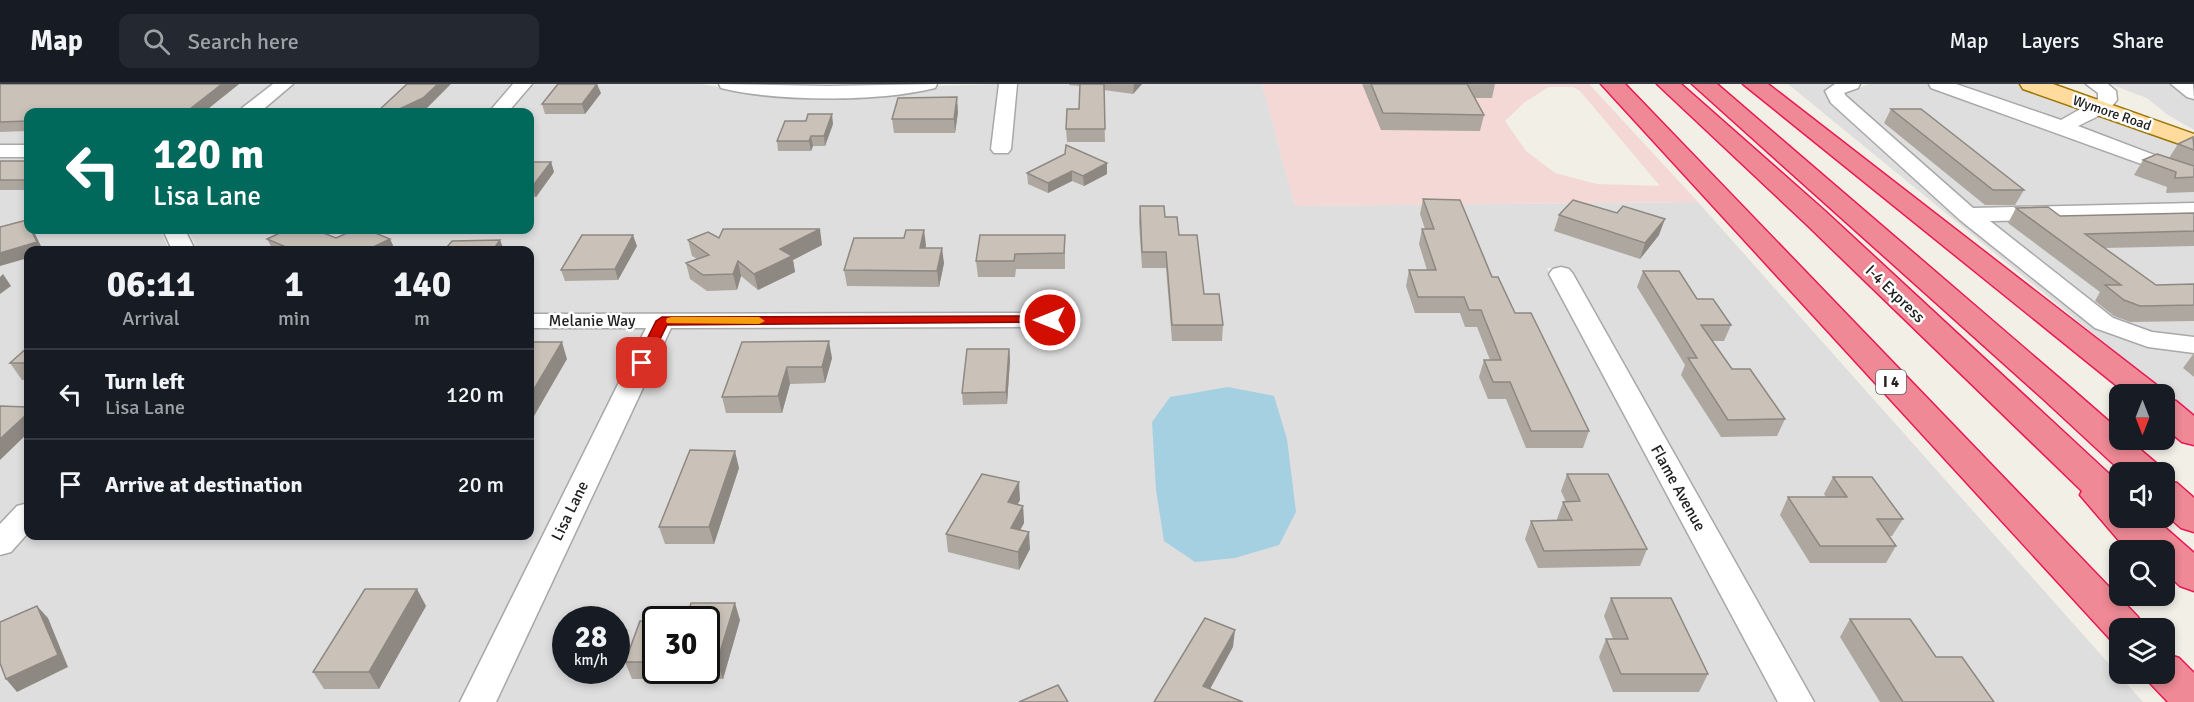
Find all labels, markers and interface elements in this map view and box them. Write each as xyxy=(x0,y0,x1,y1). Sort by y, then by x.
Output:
search box xyxy=(119,14,539,68)
text: Map xyxy=(30,24,83,58)
icon: search xyxy=(140,25,173,58)
text: Search here xyxy=(188,28,299,55)
text: Map xyxy=(1950,28,1988,54)
text: Layers xyxy=(2021,28,2079,54)
text: Share xyxy=(2112,28,2164,54)
street label: Wymore Road xyxy=(2071,92,2153,134)
text: 120 m xyxy=(153,129,264,180)
icon: left xyxy=(54,132,132,210)
text: Lisa Lane xyxy=(153,180,261,213)
street label: I-4 Express xyxy=(1861,261,1929,327)
text: 06:11 xyxy=(107,262,195,307)
text: 1 xyxy=(284,262,304,307)
text: 140 xyxy=(393,262,451,307)
position arrow xyxy=(1018,288,1082,352)
text: Arrival xyxy=(122,306,180,331)
text: min xyxy=(278,306,310,331)
text: m xyxy=(414,306,430,331)
street label: Melanie Way xyxy=(549,311,636,331)
pin xyxy=(616,337,667,388)
icon: arrive xyxy=(625,346,658,379)
text: Turn left xyxy=(105,368,185,395)
road number: I 4 xyxy=(1876,370,1906,394)
icon: left xyxy=(54,378,87,411)
text: 120 m xyxy=(446,381,504,408)
north arrow xyxy=(2109,384,2175,450)
map controls xyxy=(2109,384,2175,684)
text: Lisa Lane xyxy=(105,395,185,420)
street label: Flame Avenue xyxy=(1646,441,1710,535)
button: sound xyxy=(2109,462,2175,528)
icon: arrive xyxy=(54,468,87,501)
text: Arrive at destination xyxy=(105,471,302,498)
text: 20 m xyxy=(458,471,504,498)
street label: Lisa Lane xyxy=(547,478,593,544)
button: search xyxy=(2109,540,2175,606)
speed limit sign: 30 xyxy=(642,606,720,684)
button: layers xyxy=(2109,618,2175,684)
text: 28 xyxy=(575,619,607,656)
text: km/h xyxy=(574,651,608,669)

